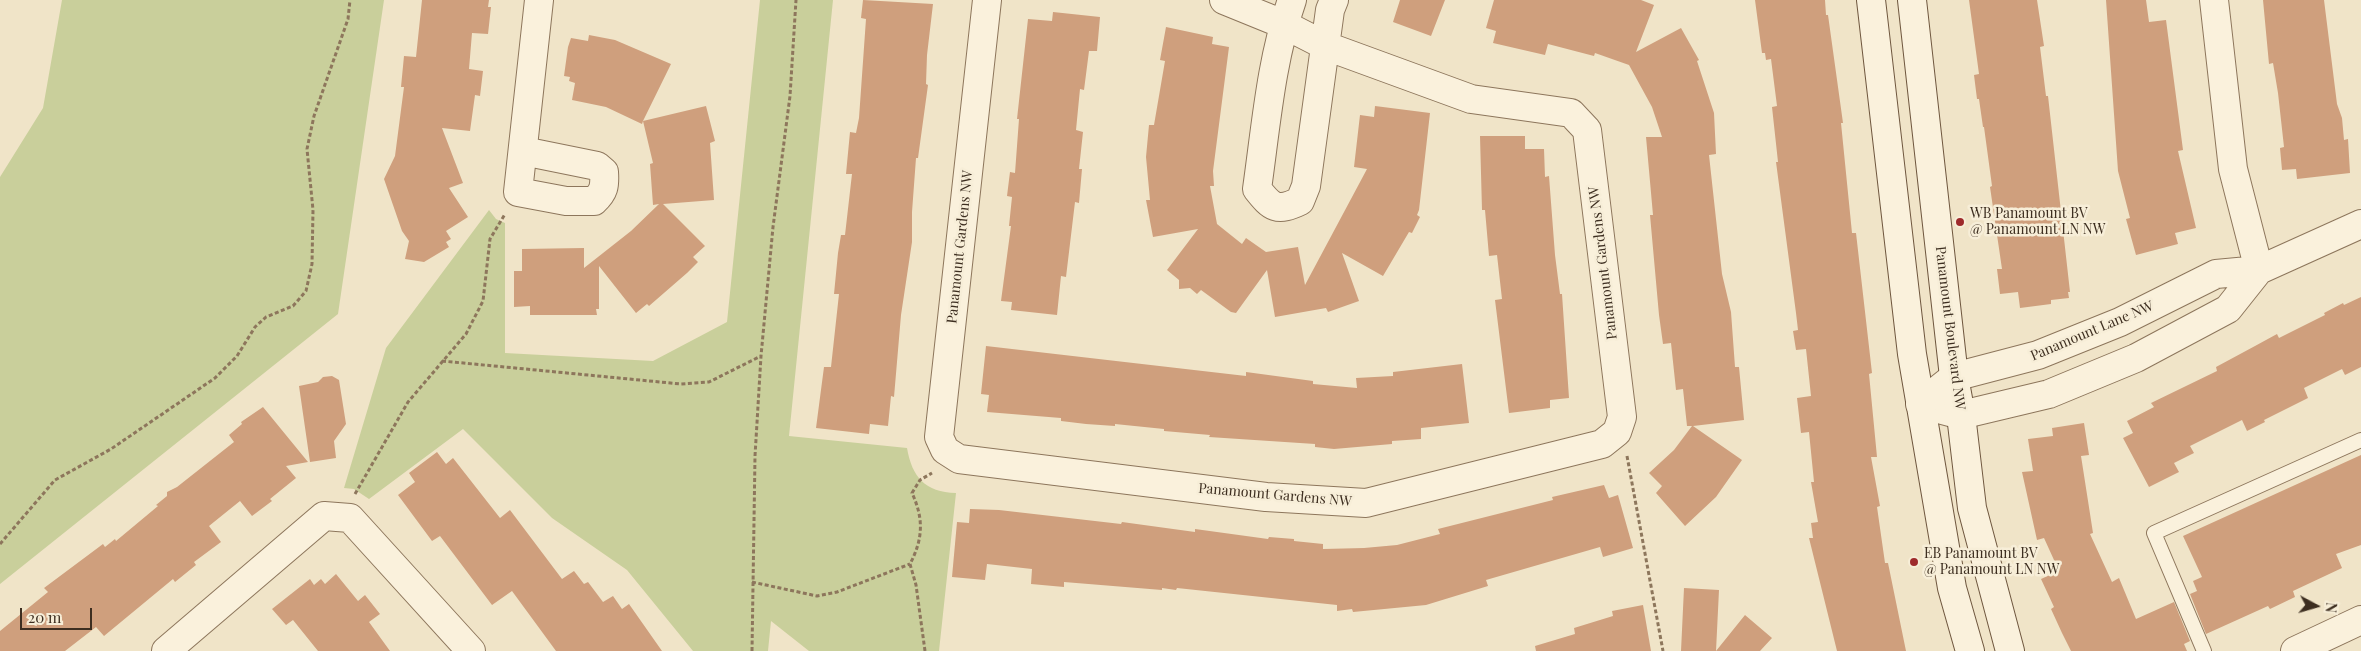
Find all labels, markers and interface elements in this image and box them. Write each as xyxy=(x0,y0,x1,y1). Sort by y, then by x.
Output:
street label: Panamount Gardens NW xyxy=(944,170,976,324)
street label: Panamount Gardens NW xyxy=(1585,186,1621,340)
place label: WB Panamount BV @ Panamount LN NW xyxy=(1970,206,2105,238)
marker: WB Panamount BV @ Panamount LN NW xyxy=(1954,216,1966,228)
street label: Panamount Boulevard NW xyxy=(1932,245,1968,411)
street label: Panamount Lane NW xyxy=(2028,297,2156,365)
street label: Panamount Gardens NW xyxy=(1198,480,1352,510)
place label: EB Panamount BV @ Panamount LN NW xyxy=(1924,546,2059,578)
marker: EB Panamount BV @ Panamount LN NW xyxy=(1908,556,1920,568)
north arrow xyxy=(2291,581,2341,631)
scale bar xyxy=(22,598,95,630)
text: N xyxy=(2321,602,2341,614)
text: 20 m xyxy=(28,607,61,627)

